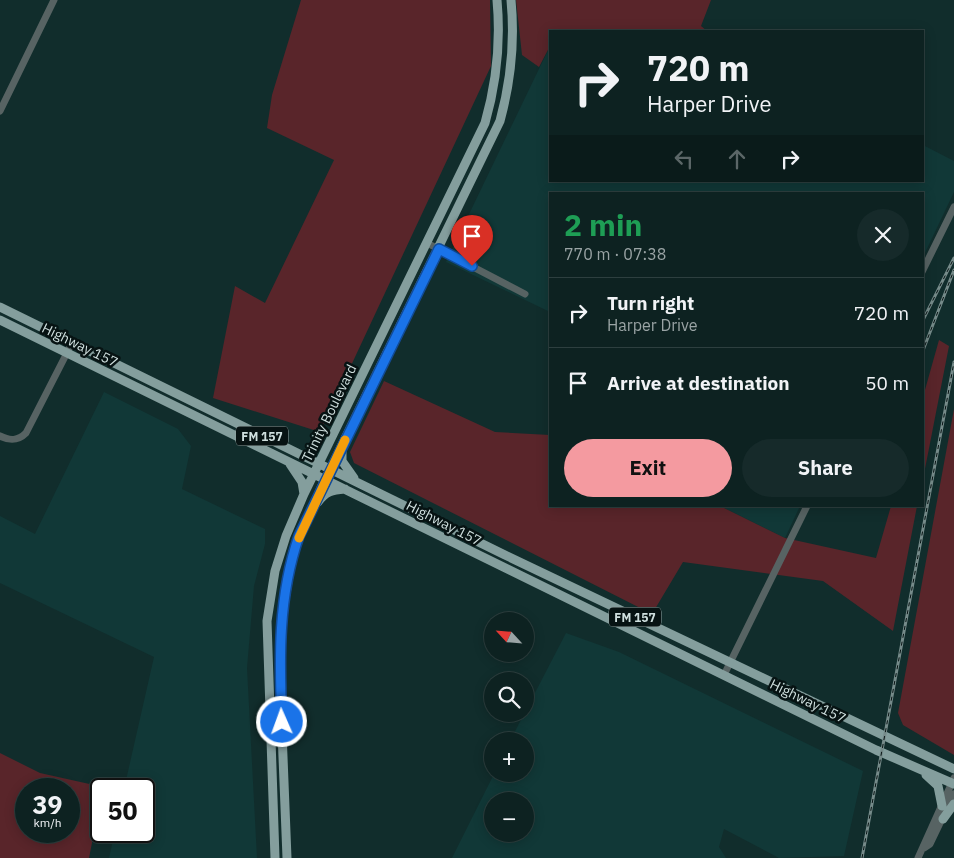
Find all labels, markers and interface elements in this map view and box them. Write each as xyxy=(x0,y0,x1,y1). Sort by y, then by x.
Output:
text: 720 m xyxy=(647,45,750,91)
icon: right xyxy=(564,50,629,115)
text: Harper Drive xyxy=(647,89,772,118)
icon: left xyxy=(670,145,698,173)
icon: ahead xyxy=(723,145,751,173)
icon: right xyxy=(776,145,804,173)
text: 2 min xyxy=(564,205,642,244)
button: close xyxy=(857,209,909,261)
pin xyxy=(451,215,493,266)
icon: arrive xyxy=(458,222,486,250)
text: 770 m · 07:38 xyxy=(564,244,666,264)
text: Turn right xyxy=(607,291,694,315)
icon: right xyxy=(564,299,592,327)
text: 720 m xyxy=(854,301,909,325)
text: Harper Drive xyxy=(607,315,698,335)
street label: Highway 157 xyxy=(39,319,121,371)
street label: Trinity Boulevard xyxy=(298,361,360,465)
icon: arrive xyxy=(564,369,592,397)
text: Arrive at destination xyxy=(607,371,790,395)
text: 50 m xyxy=(865,371,909,395)
road number: FM 157 xyxy=(236,426,288,446)
button: Exit xyxy=(564,439,732,497)
button: Share xyxy=(742,439,909,497)
street label: Highway 157 xyxy=(403,496,485,550)
road number: FM 157 xyxy=(609,608,661,626)
north arrow xyxy=(484,612,534,662)
map controls xyxy=(484,612,534,842)
button: search xyxy=(484,672,534,722)
street label: Highway 157 xyxy=(767,675,849,727)
position arrow xyxy=(255,695,307,747)
button: + xyxy=(484,732,534,782)
speed limit sign: 50 xyxy=(90,778,155,843)
text: 39 xyxy=(32,788,63,821)
button: − xyxy=(484,792,534,842)
text: km/h xyxy=(33,815,62,830)

